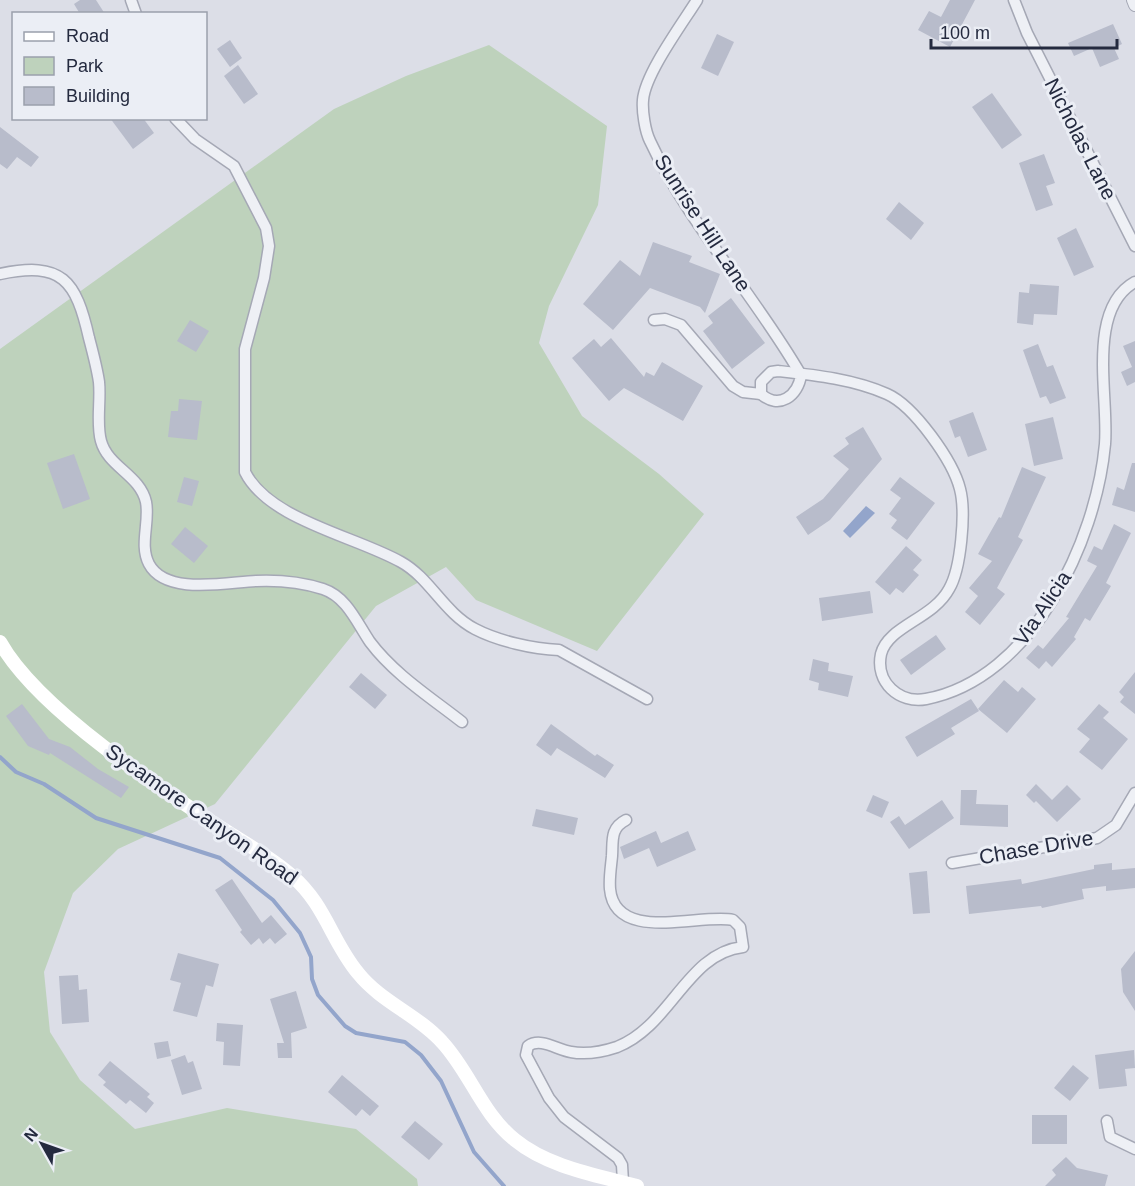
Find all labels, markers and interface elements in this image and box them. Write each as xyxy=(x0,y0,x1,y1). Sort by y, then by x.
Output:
legend xyxy=(12,12,207,120)
scale bar xyxy=(931,12,1117,50)
text: 100 m xyxy=(940,23,990,43)
text: Road xyxy=(66,26,109,46)
text: Park xyxy=(66,56,104,76)
street label: Nicholas Lane xyxy=(1041,74,1121,204)
text: Building xyxy=(66,86,130,106)
street label: Sunrise Hill Lane xyxy=(650,150,756,296)
street label: Via Alicia xyxy=(1009,566,1075,650)
street label: Sycamore Canyon Road xyxy=(102,739,302,889)
street label: Chase Drive xyxy=(977,826,1095,868)
north arrow xyxy=(12,1114,72,1174)
text: N xyxy=(21,1125,41,1145)

